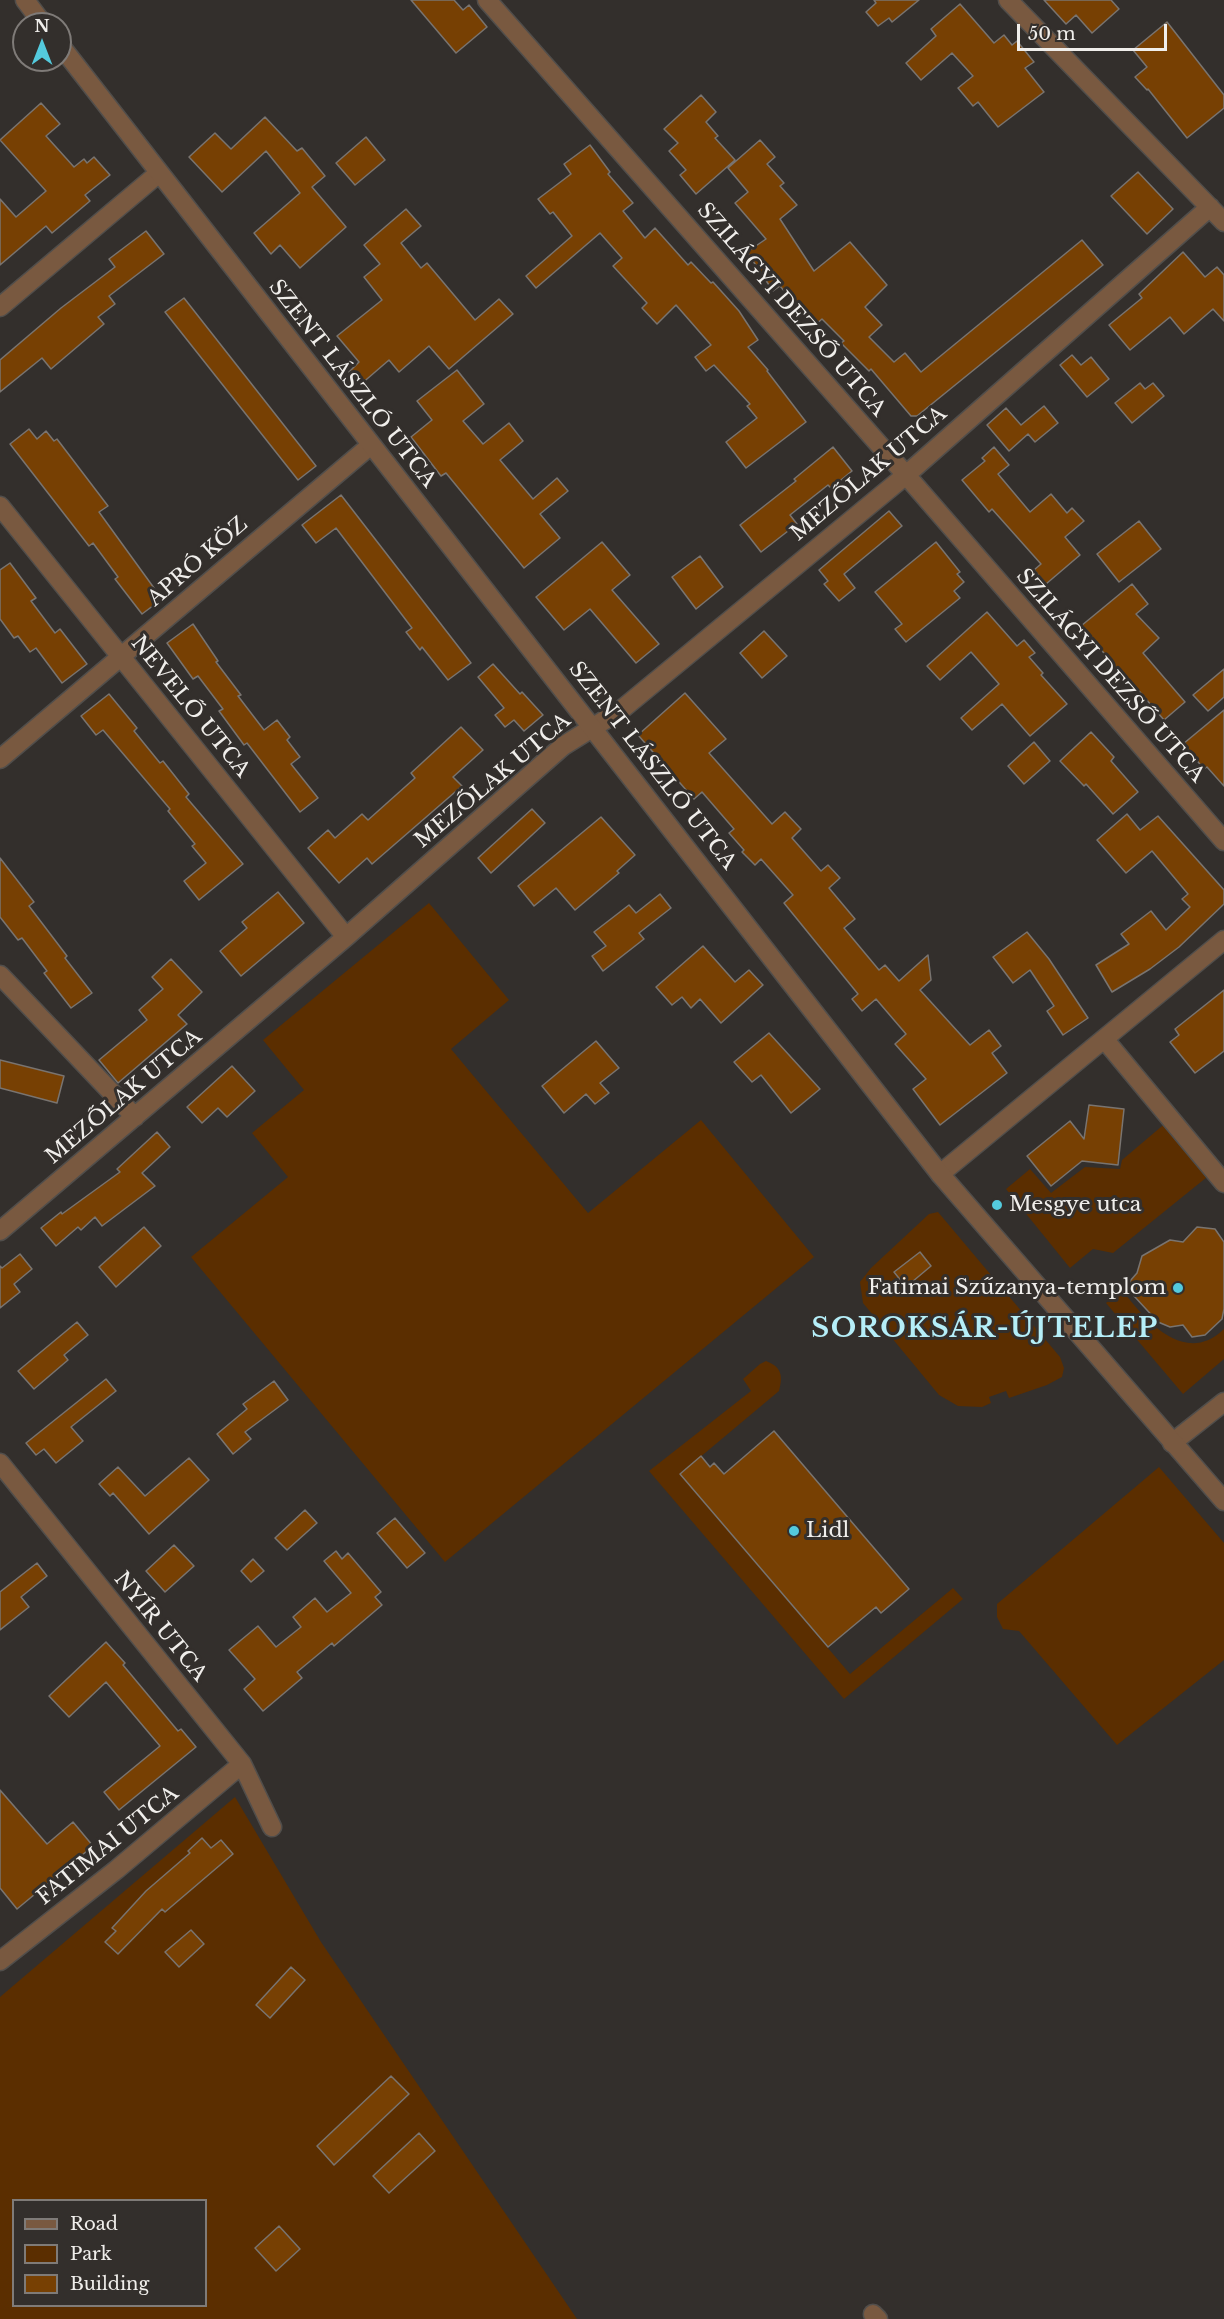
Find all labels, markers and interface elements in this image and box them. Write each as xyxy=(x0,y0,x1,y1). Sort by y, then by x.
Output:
north arrow xyxy=(12,12,72,72)
scale bar xyxy=(1020,12,1170,50)
text: N xyxy=(34,16,50,36)
text: 50 m xyxy=(1028,23,1076,45)
street label: SZILÁGYI DEZSŐ UTCA xyxy=(691,198,891,422)
street label: SZENT LÁSZLÓ UTCA xyxy=(263,275,441,493)
street label: MEZŐLAK UTCA xyxy=(786,401,952,547)
street label: APRÓ KÖZ xyxy=(143,512,253,612)
street label: SZILÁGYI DEZSŐ UTCA xyxy=(1010,564,1210,788)
street label: NEVELŐ UTCA xyxy=(125,631,255,783)
street label: SZENT LÁSZLÓ UTCA xyxy=(563,657,741,875)
street label: MEZŐLAK UTCA xyxy=(410,708,576,854)
street label: MEZŐLAK UTCA xyxy=(41,1024,207,1170)
place label: Mesgye utca xyxy=(1009,1192,1141,1218)
marker: Mesgye utca xyxy=(990,1198,1004,1212)
place label: Fatimai Szűzanya-templom xyxy=(868,1275,1166,1301)
marker: Fatimai Szűzanya-templom xyxy=(1171,1281,1185,1295)
district label: SOROKSÁR-ÚJTELEP xyxy=(811,1313,1159,1345)
place label: Lidl xyxy=(806,1518,849,1544)
marker: Lidl xyxy=(787,1524,801,1538)
street label: NYÍR UTCA xyxy=(108,1567,212,1687)
street label: FATIMAI UTCA xyxy=(32,1781,184,1911)
legend xyxy=(12,2199,207,2307)
text: Road xyxy=(70,2213,118,2235)
text: Park xyxy=(70,2243,112,2265)
text: Building xyxy=(70,2273,149,2295)

